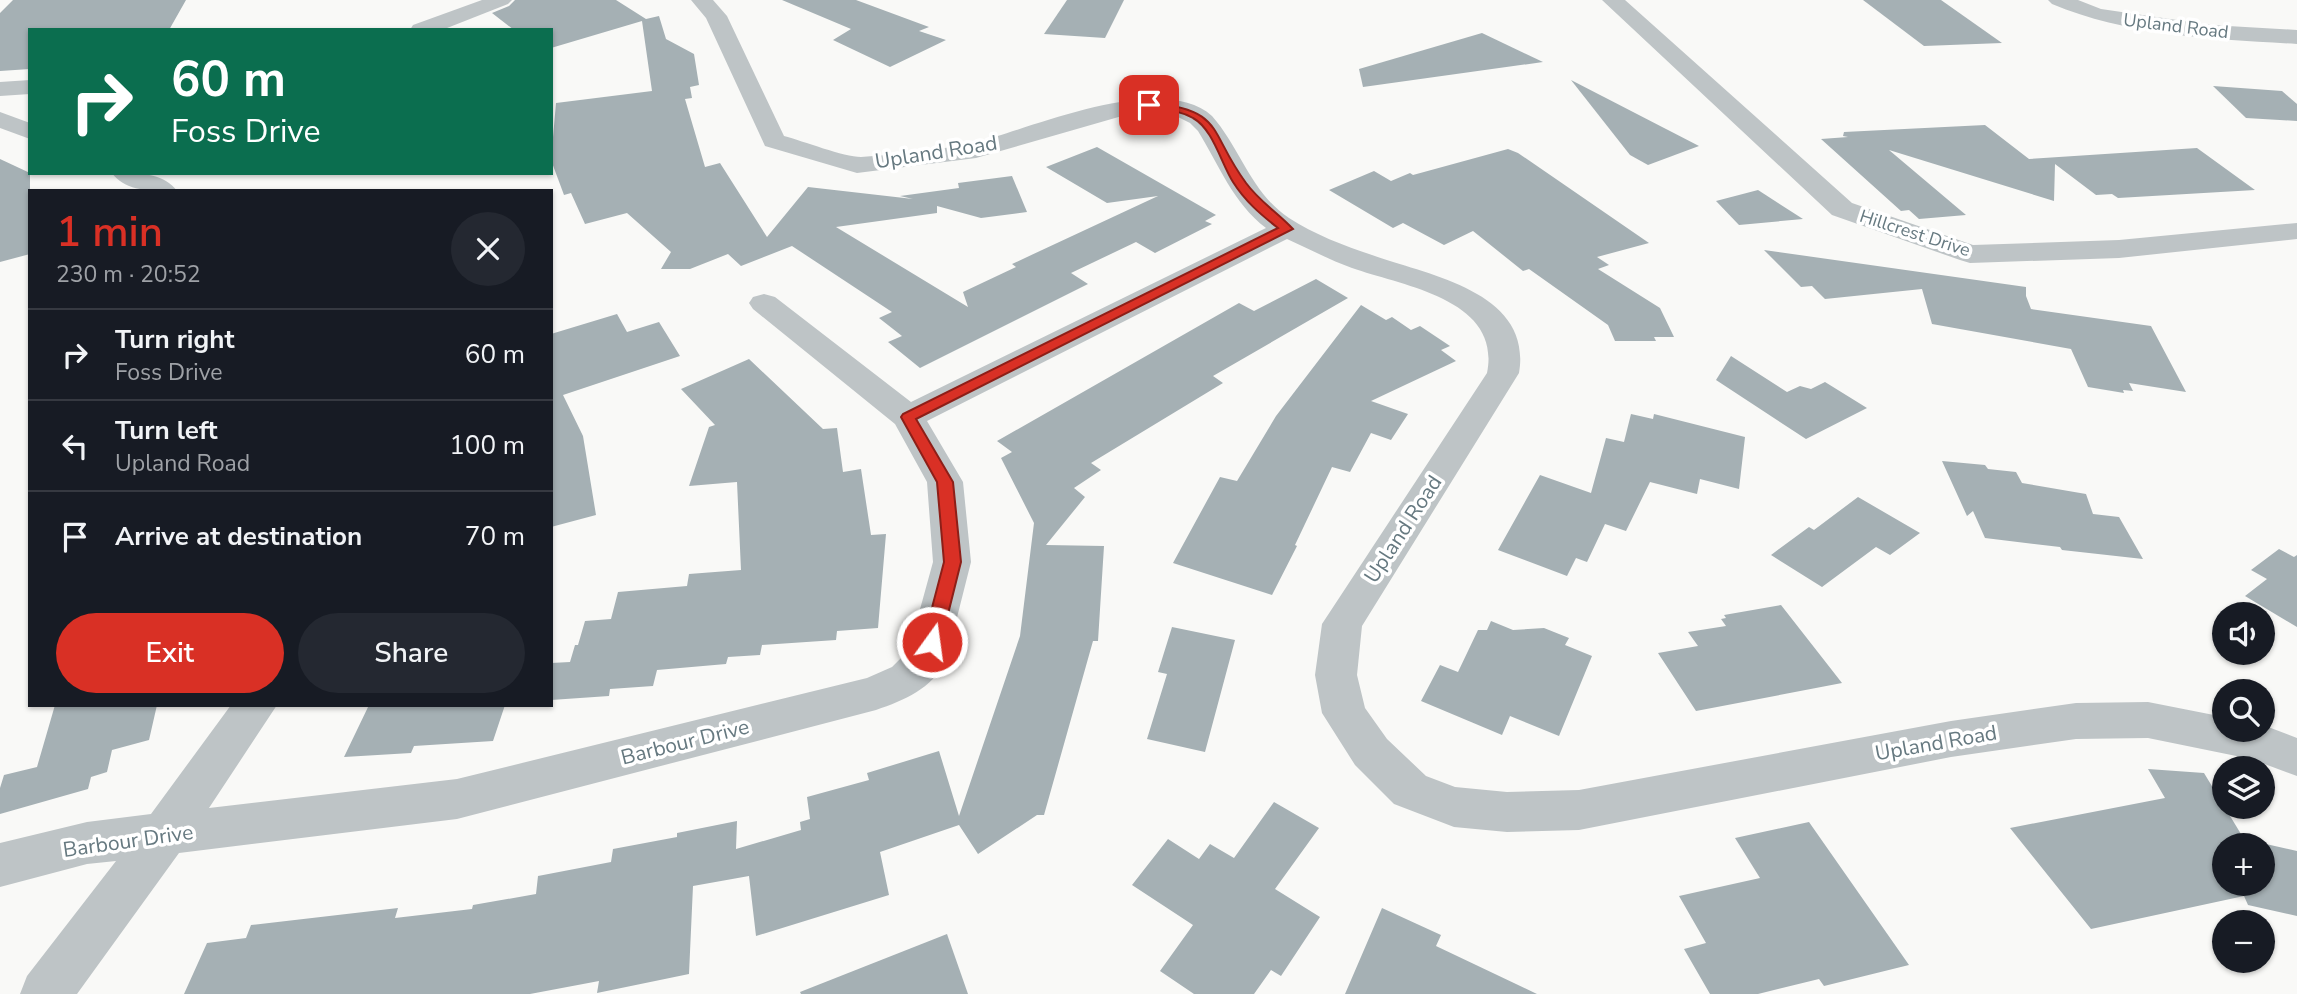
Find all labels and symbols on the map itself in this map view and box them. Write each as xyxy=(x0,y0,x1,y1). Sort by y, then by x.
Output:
street label: Upland Road xyxy=(2122,8,2230,44)
pin xyxy=(1119,75,1179,135)
street label: Upland Road xyxy=(873,129,999,175)
street label: Hillcrest Drive xyxy=(1857,204,1973,262)
street label: Upland Road xyxy=(1358,470,1448,588)
position arrow xyxy=(895,605,969,679)
street label: Barbour Drive xyxy=(618,713,752,771)
street label: Upland Road xyxy=(1873,719,1999,767)
street label: Barbour Drive xyxy=(61,818,195,864)

